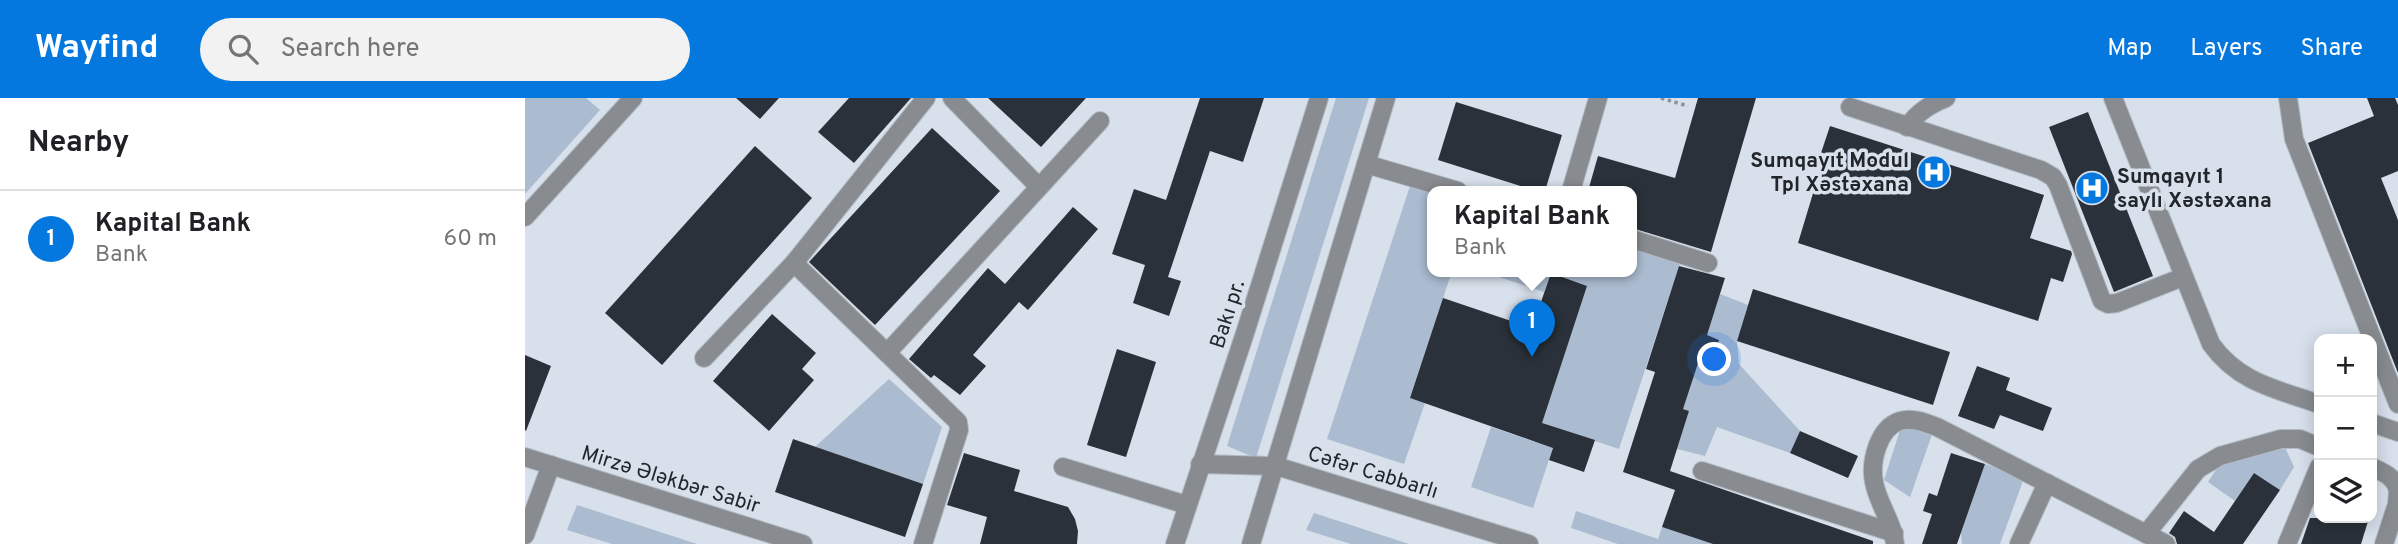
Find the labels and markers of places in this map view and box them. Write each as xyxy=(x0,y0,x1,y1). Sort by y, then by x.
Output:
place label: Sumqayıt Modul Tpl Xəstəxana xyxy=(1750,148,1909,199)
hospital icon: Sumqayıt Modul Tpl Xəstəxana xyxy=(1915,153,1953,191)
place label: Sumqayıt 1 saylı Xəstəxana xyxy=(2117,164,2272,215)
hospital icon: Sumqayıt 1 saylı Xəstəxana xyxy=(2073,169,2111,207)
pin: 1 xyxy=(1509,299,1555,357)

